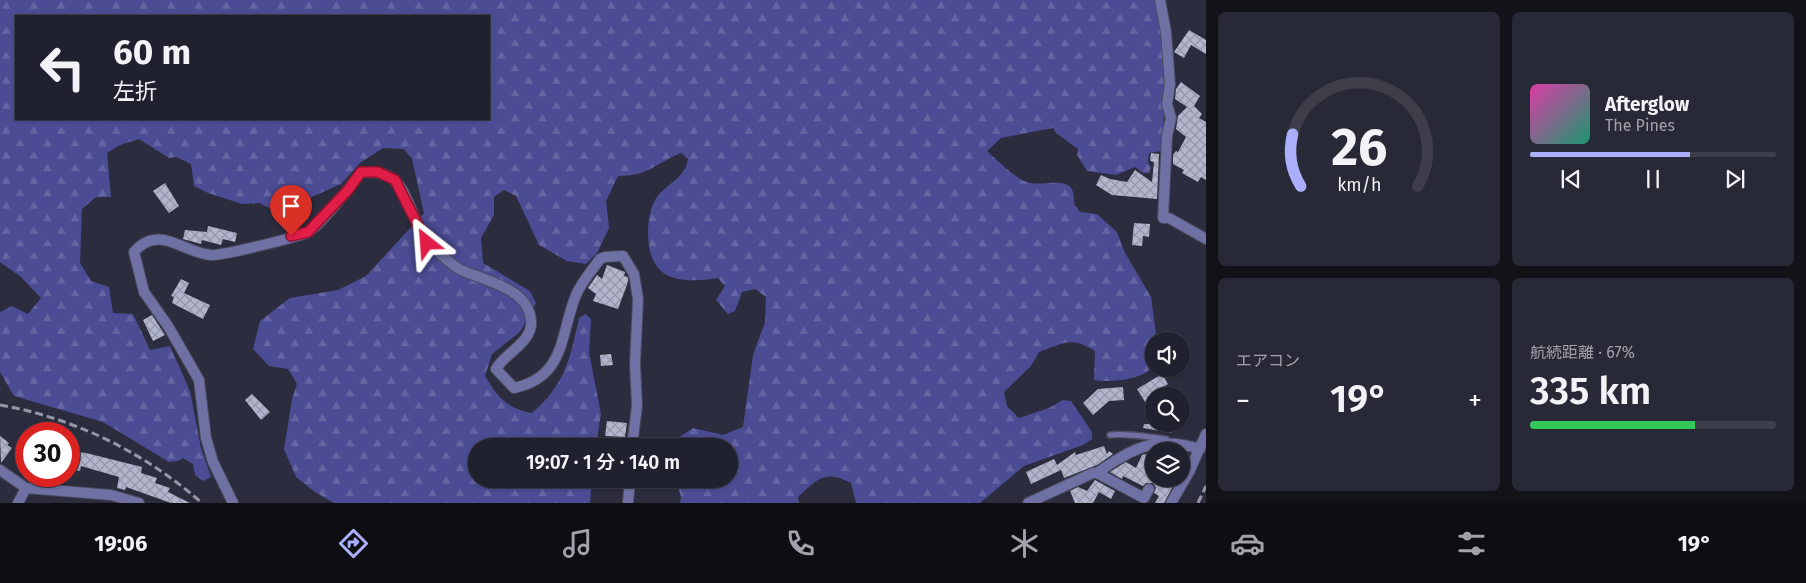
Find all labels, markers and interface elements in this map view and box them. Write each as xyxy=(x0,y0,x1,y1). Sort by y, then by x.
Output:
text: 60 m xyxy=(113,31,191,73)
icon: left xyxy=(30,35,95,100)
text: 左折 xyxy=(113,78,157,105)
text: Afterglow xyxy=(1605,93,1689,116)
text: 26 xyxy=(1331,116,1387,179)
text: The Pines xyxy=(1605,116,1675,135)
icon: previous xyxy=(1557,165,1585,193)
icon: pause xyxy=(1639,165,1667,193)
icon: next xyxy=(1721,165,1749,193)
text: km/h xyxy=(1337,174,1381,196)
pin xyxy=(270,185,312,236)
icon: arrive xyxy=(277,192,305,220)
position arrow xyxy=(400,216,452,268)
map controls xyxy=(1145,332,1190,487)
button: sound xyxy=(1145,332,1190,377)
text: 航続距離 · 67% xyxy=(1530,343,1635,362)
text: エアコン xyxy=(1236,351,1300,370)
text: 335 km xyxy=(1530,368,1651,414)
text: 19° xyxy=(1330,376,1388,422)
text: − xyxy=(1236,384,1250,417)
text: + xyxy=(1468,384,1482,417)
button: search xyxy=(1145,387,1190,432)
speed limit sign: 30 xyxy=(15,422,80,487)
button: layers xyxy=(1145,442,1190,487)
text: 19:07 · 1 分 · 140 m xyxy=(526,451,680,474)
icon: directions xyxy=(336,526,371,561)
icon: music xyxy=(560,526,595,561)
icon: phone xyxy=(783,526,818,561)
icon: climate xyxy=(1007,526,1042,561)
icon: car xyxy=(1230,526,1265,561)
icon: filters xyxy=(1454,526,1489,561)
text: 19:06 xyxy=(94,530,147,557)
text: 19° xyxy=(1678,530,1712,557)

